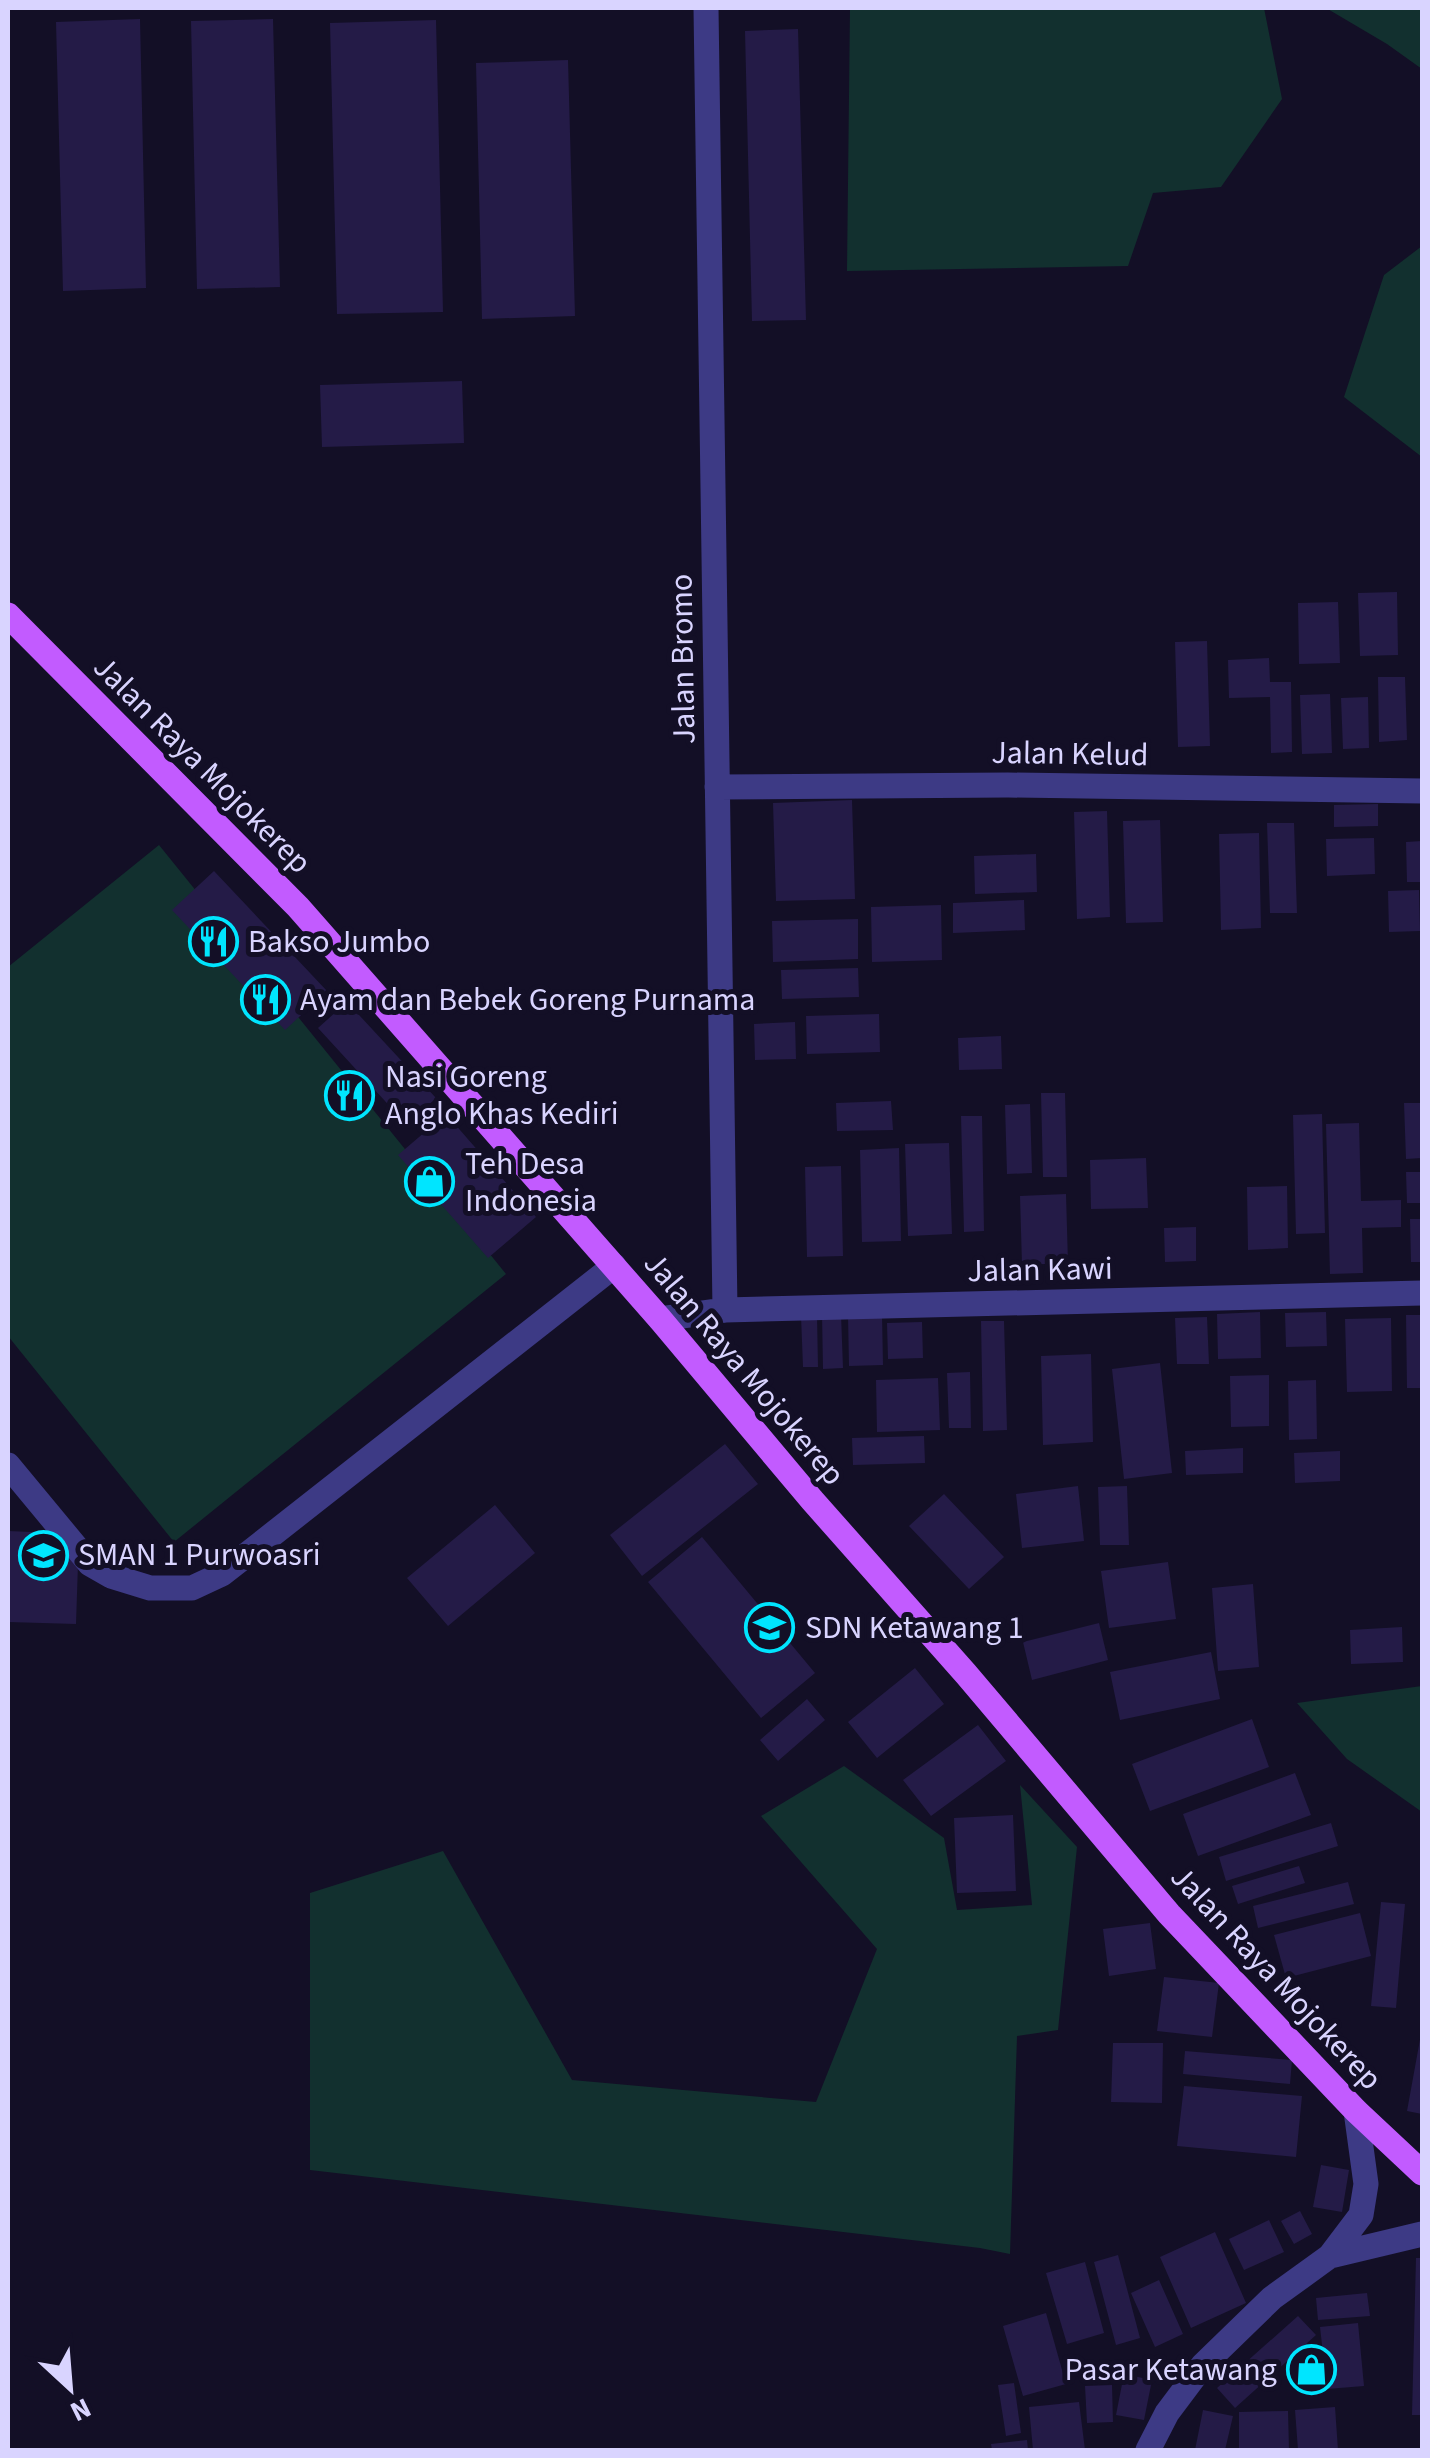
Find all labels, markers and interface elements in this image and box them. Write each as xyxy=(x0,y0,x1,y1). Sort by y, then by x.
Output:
street label: Jalan Bromo xyxy=(659,573,707,745)
street label: Jalan Raya Mojokerep xyxy=(82,645,322,885)
street label: Jalan Kelud xyxy=(991,730,1149,778)
restaurant icon: Bakso Jumbo xyxy=(187,916,239,968)
place label: Bakso Jumbo xyxy=(248,919,430,965)
restaurant icon: Ayam dan Bebek Goreng Purnama xyxy=(239,974,291,1026)
place label: Ayam dan Bebek Goreng Purnama xyxy=(300,977,755,1023)
place label: Nasi Goreng Anglo Khas Kediri xyxy=(385,1054,619,1137)
restaurant icon: Nasi Goreng Anglo Khas Kediri xyxy=(324,1069,376,1121)
place label: Teh Desa Indonesia xyxy=(465,1141,597,1224)
shop icon: Teh Desa Indonesia xyxy=(404,1156,456,1208)
street label: Jalan Raya Mojokerep xyxy=(632,1242,856,1496)
street label: Jalan Kawi xyxy=(967,1246,1113,1294)
school or university icon: SMAN 1 Purwoasri xyxy=(17,1529,69,1581)
place label: SMAN 1 Purwoasri xyxy=(78,1532,321,1578)
school or university icon: SDN Ketawang 1 xyxy=(744,1602,796,1654)
place label: SDN Ketawang 1 xyxy=(805,1605,1024,1651)
street label: Jalan Raya Mojokerep xyxy=(1160,1855,1392,2101)
north arrow xyxy=(20,2338,120,2438)
shop icon: Pasar Ketawang xyxy=(1286,2344,1338,2396)
place label: Pasar Ketawang xyxy=(1065,2347,1277,2393)
text: N xyxy=(63,2388,98,2432)

